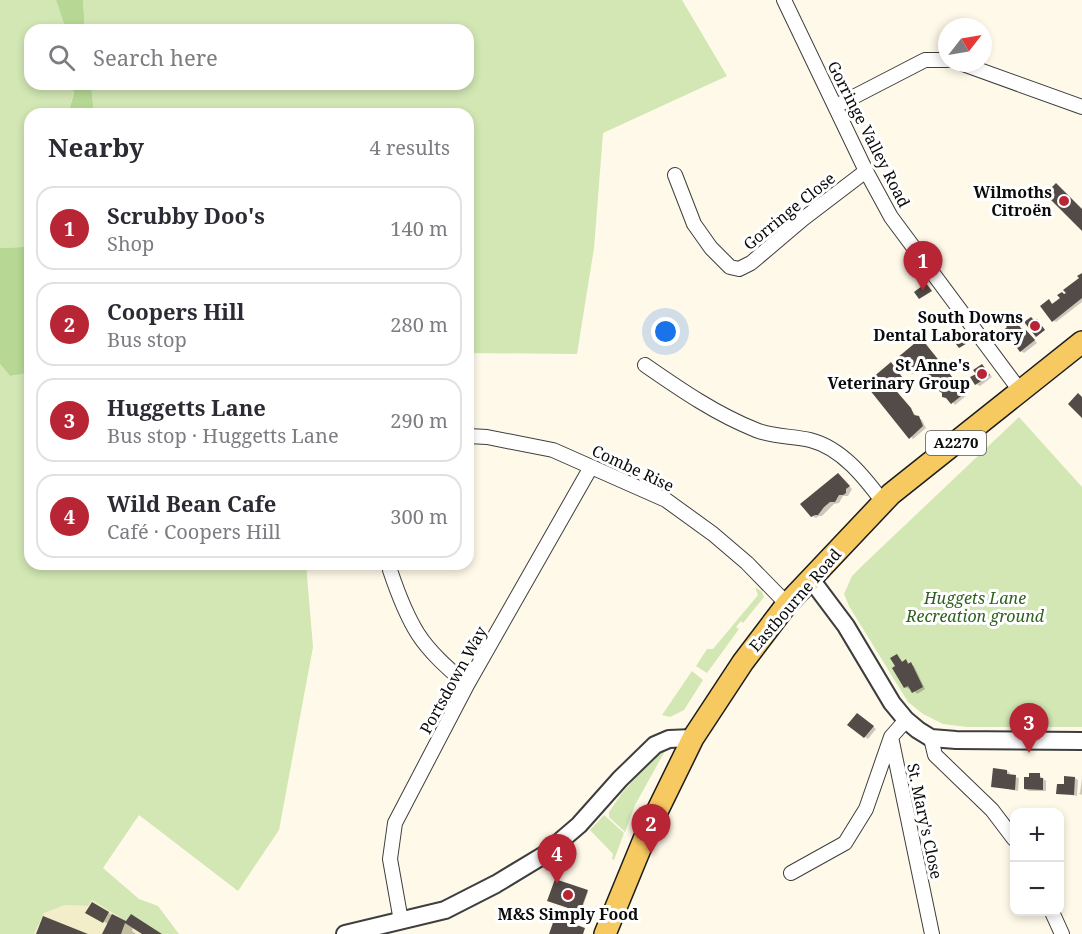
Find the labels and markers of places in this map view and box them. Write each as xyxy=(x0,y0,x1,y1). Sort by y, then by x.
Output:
place label: Wilmoths Citroën xyxy=(973,181,1052,221)
marker: Wilmoths Citroën xyxy=(1057,194,1071,208)
pin: 1 xyxy=(904,242,942,291)
place label: South Downs Dental Laboratory xyxy=(873,306,1024,346)
marker: South Downs Dental Laboratory xyxy=(1028,319,1042,333)
place label: St Anne's Veterinary Group xyxy=(827,354,970,394)
marker: St Anne's Veterinary Group xyxy=(975,367,989,381)
pin: 3 xyxy=(1010,704,1048,753)
pin: 2 xyxy=(632,804,670,854)
pin: 4 xyxy=(538,834,576,884)
marker: M&S Simply Food xyxy=(561,888,575,902)
place label: M&S Simply Food xyxy=(498,903,639,925)

